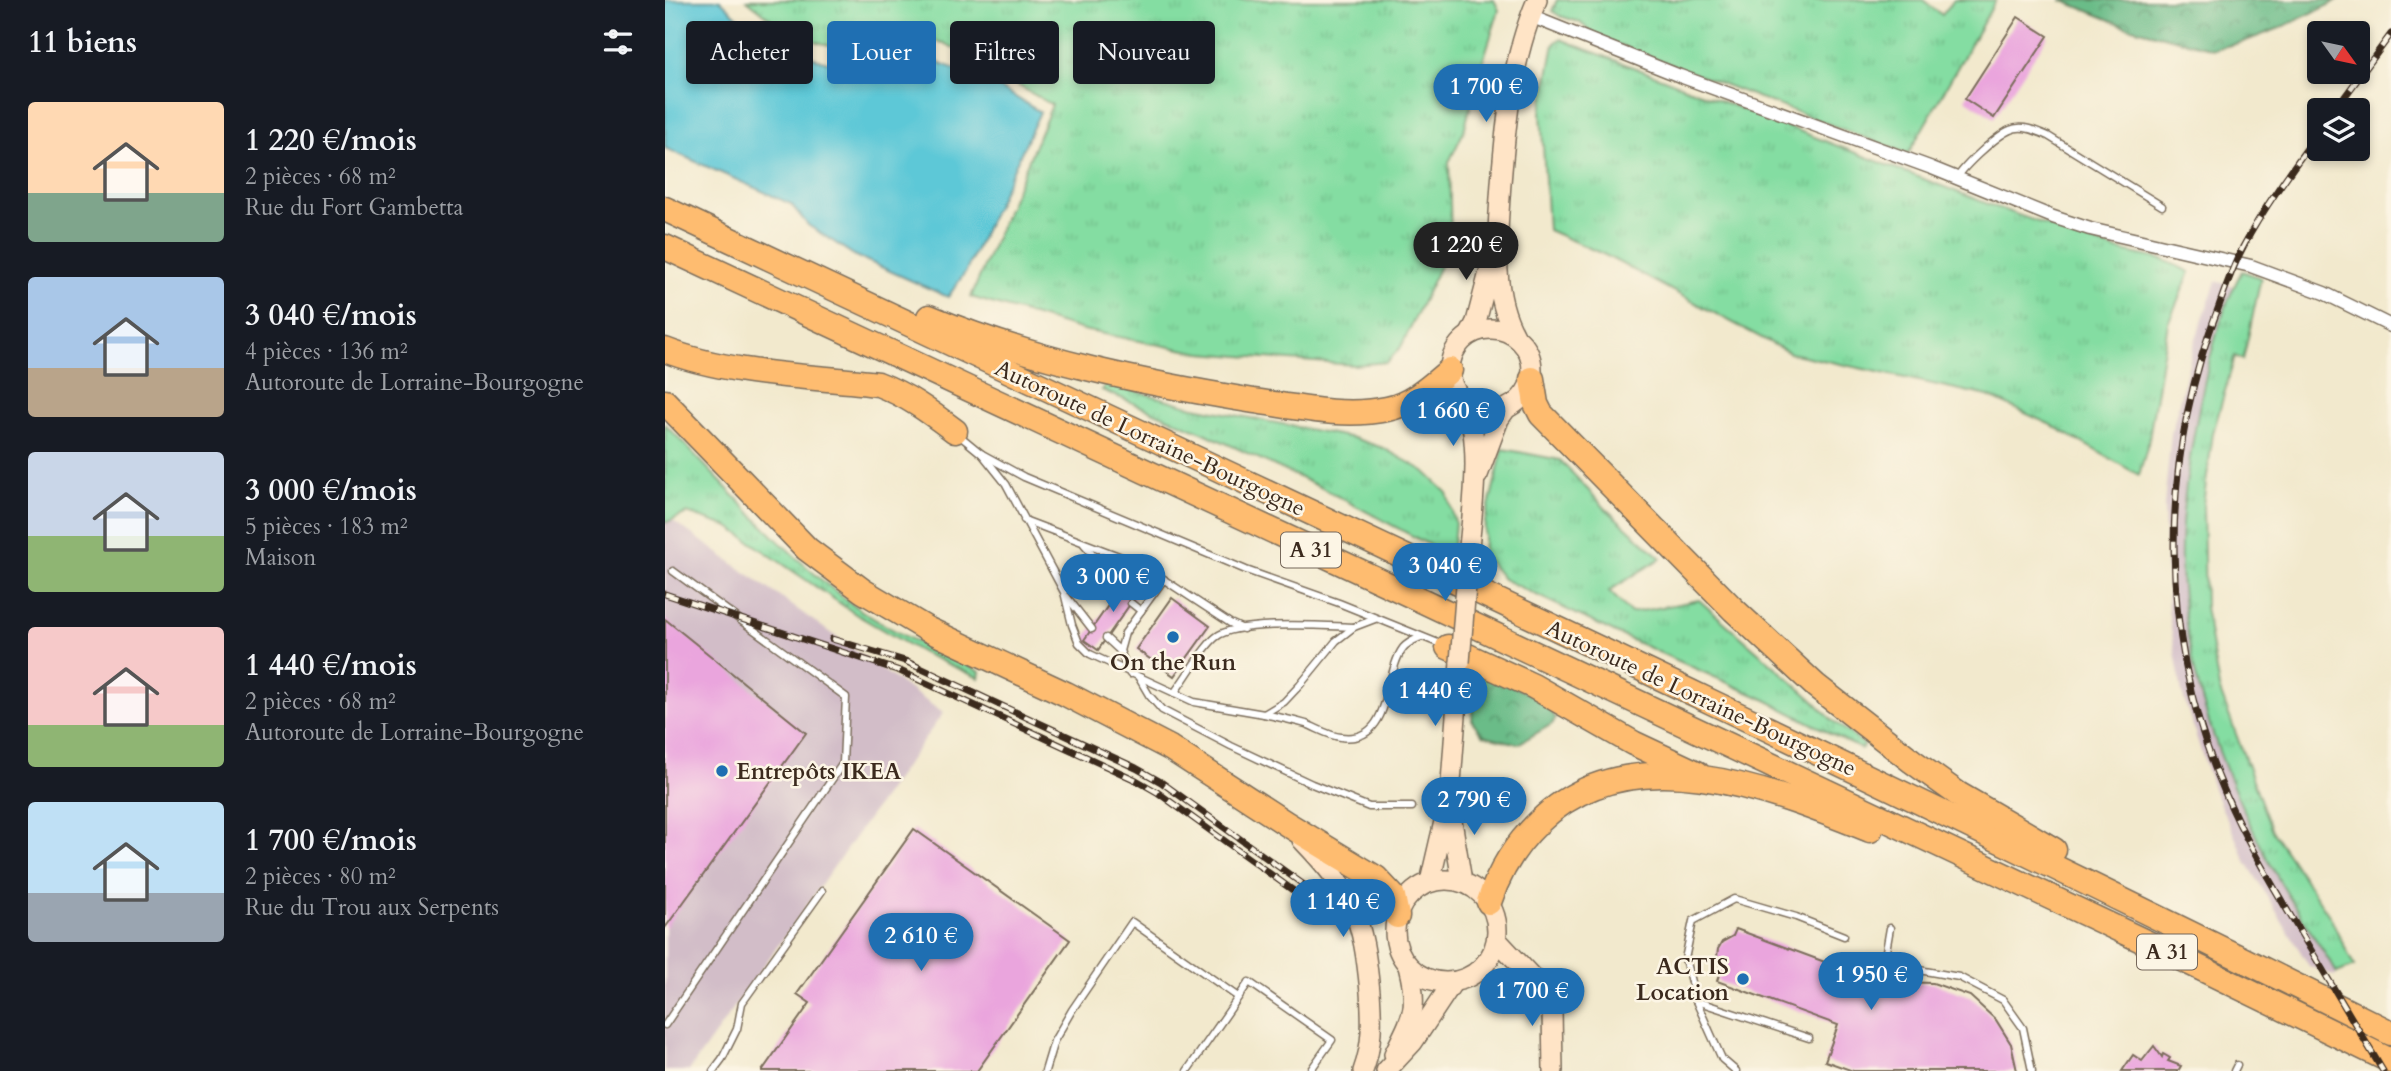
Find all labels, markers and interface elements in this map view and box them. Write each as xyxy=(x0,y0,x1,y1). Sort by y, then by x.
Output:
chip: Acheter xyxy=(686,21,813,84)
chip: Louer xyxy=(827,21,936,84)
chip: Filtres xyxy=(950,21,1059,84)
chip: Nouveau xyxy=(1073,21,1215,84)
north arrow xyxy=(2307,21,2369,84)
map controls xyxy=(2307,21,2370,161)
text: 11 biens xyxy=(28,22,137,63)
icon: filters xyxy=(599,23,637,61)
pin: 1 700 € xyxy=(1421,64,1551,124)
text: 1 700 € xyxy=(1449,71,1523,102)
button: layers xyxy=(2307,98,2370,161)
text: 1 220 €/mois xyxy=(245,120,417,161)
icon: home xyxy=(84,130,168,214)
text: 2 pièces · 68 m² xyxy=(245,161,396,192)
text: Rue du Fort Gambetta xyxy=(245,192,463,223)
pin: 1 220 € xyxy=(1401,222,1531,282)
text: 1 220 € xyxy=(1429,229,1503,260)
text: 3 040 €/mois xyxy=(245,295,417,336)
icon: home xyxy=(84,305,168,389)
text: 4 pièces · 136 m² xyxy=(245,336,408,367)
street label: Autoroute de Lorraine-Bourgogne xyxy=(990,352,1310,524)
text: Autoroute de Lorraine-Bourgogne xyxy=(245,367,584,398)
pin: 1 660 € xyxy=(1388,388,1518,448)
text: 1 660 € xyxy=(1416,395,1490,426)
text: 3 000 €/mois xyxy=(245,470,417,511)
icon: home xyxy=(84,480,168,564)
text: 5 pièces · 183 m² xyxy=(245,511,408,542)
road number: A 31 xyxy=(1281,532,1341,568)
text: Maison xyxy=(245,542,316,573)
pin: 3 040 € xyxy=(1380,544,1510,603)
text: 3 040 € xyxy=(1408,550,1482,581)
pin: 3 000 € xyxy=(1048,554,1178,614)
text: 3 000 € xyxy=(1076,561,1150,592)
street label: Autoroute de Lorraine-Bourgogne xyxy=(1541,612,1861,784)
marker: On the Run xyxy=(1165,629,1181,645)
text: 1 440 €/mois xyxy=(245,645,417,686)
place label: On the Run xyxy=(1110,647,1237,678)
icon: home xyxy=(84,655,168,739)
pin: 1 440 € xyxy=(1370,668,1500,728)
text: 1 440 € xyxy=(1398,675,1472,706)
text: 2 pièces · 68 m² xyxy=(245,686,396,717)
text: Autoroute de Lorraine-Bourgogne xyxy=(245,717,584,748)
place label: Entrepôts IKEA xyxy=(736,756,902,787)
marker: Entrepôts IKEA xyxy=(714,763,730,779)
pin: 2 790 € xyxy=(1409,778,1539,837)
text: 2 790 € xyxy=(1437,784,1511,815)
text: 1 700 €/mois xyxy=(245,820,417,861)
icon: home xyxy=(84,830,168,914)
text: 2 pièces · 80 m² xyxy=(245,861,396,892)
pin: 1 140 € xyxy=(1278,880,1408,939)
text: 1 140 € xyxy=(1306,886,1380,917)
text: Rue du Trou aux Serpents xyxy=(245,892,499,923)
pin: 2 610 € xyxy=(856,914,986,973)
text: 2 610 € xyxy=(884,920,958,951)
road number: A 31 xyxy=(2137,934,2197,970)
place label: ACTIS Location xyxy=(1636,951,1729,1008)
pin: 1 950 € xyxy=(1806,953,1936,1012)
text: 1 950 € xyxy=(1834,959,1908,990)
pin: 1 700 € xyxy=(1467,968,1597,1028)
marker: ACTIS Location xyxy=(1735,971,1751,987)
text: 1 700 € xyxy=(1495,975,1569,1006)

